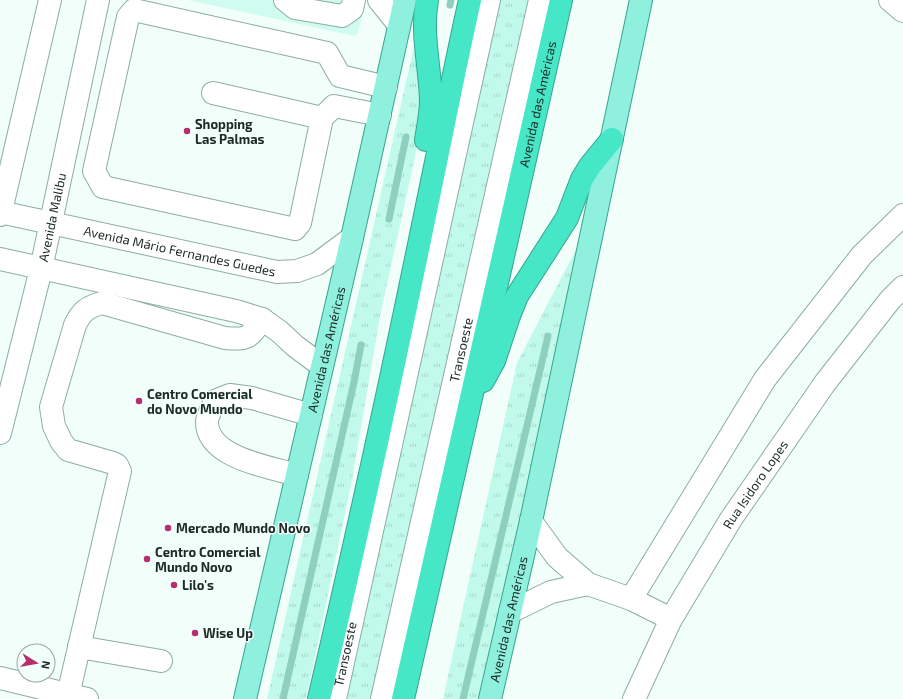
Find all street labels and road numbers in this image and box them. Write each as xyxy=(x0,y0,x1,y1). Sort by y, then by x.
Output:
street label: Avenida das Américas xyxy=(515,39,559,169)
street label: Avenida Malibu xyxy=(35,171,69,263)
street label: Avenida Mário Fernandes Guedes xyxy=(82,222,277,280)
street label: Avenida das Américas xyxy=(304,285,349,414)
street label: Transoeste xyxy=(446,316,476,384)
street label: Rua Isidoro Lopes xyxy=(719,437,791,532)
street label: Avenida das Américas xyxy=(486,555,531,684)
street label: Transoeste xyxy=(330,620,360,688)

